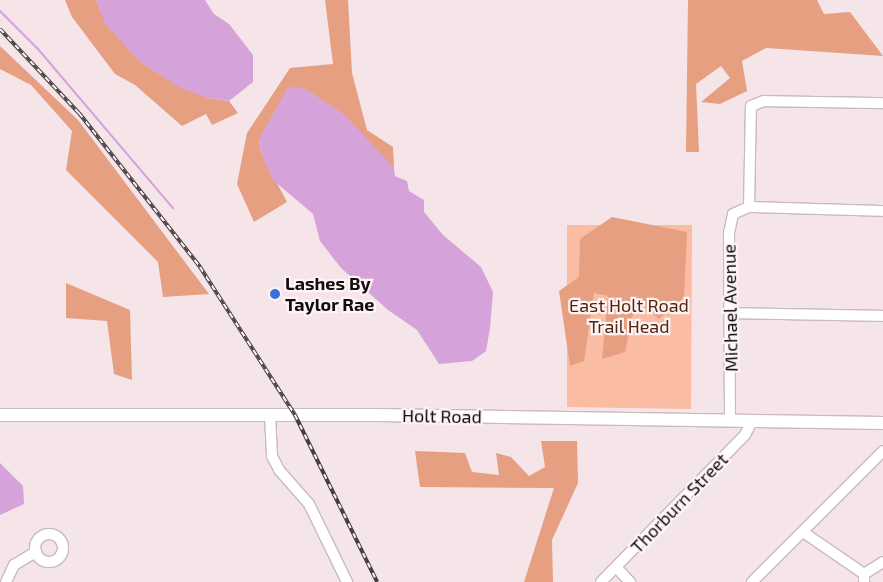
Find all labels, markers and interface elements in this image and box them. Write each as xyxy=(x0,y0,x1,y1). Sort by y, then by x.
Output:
street label: Michael Avenue xyxy=(718,243,742,373)
place label: Lashes By Taylor Rae xyxy=(285,273,375,316)
marker: Lashes By Taylor Rae xyxy=(269,288,281,300)
park label: East Holt Road Trail Head xyxy=(569,295,689,338)
street label: Holt Road xyxy=(402,405,482,427)
street label: Thorburn Street xyxy=(626,449,732,557)

